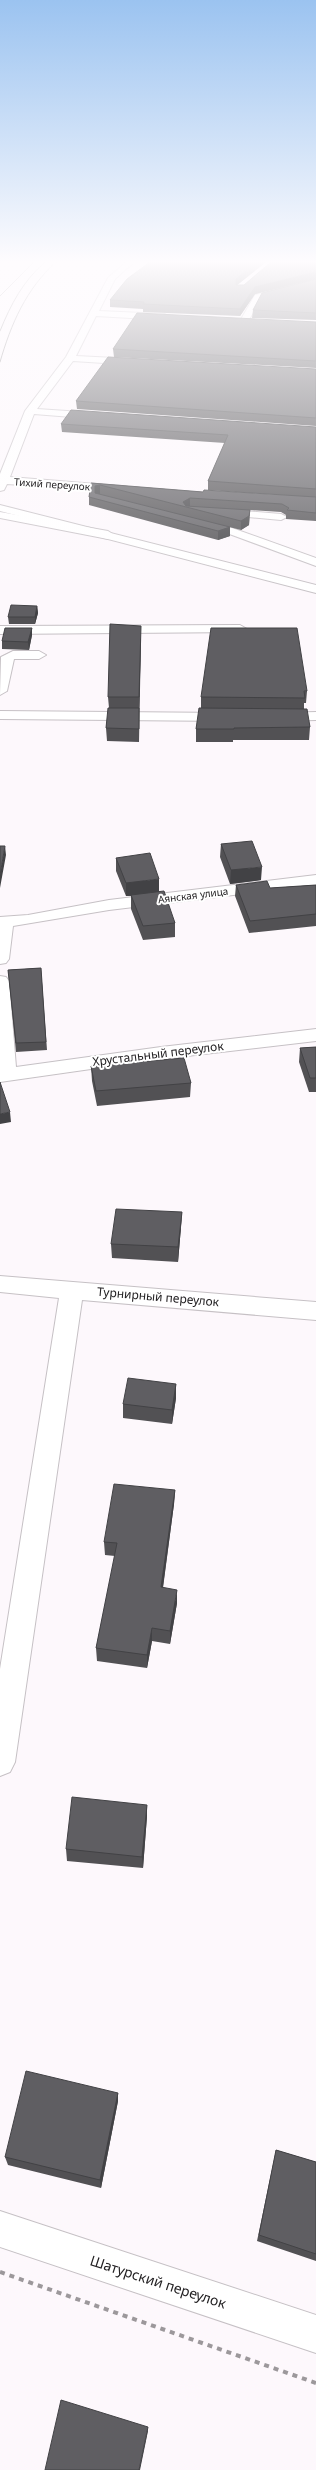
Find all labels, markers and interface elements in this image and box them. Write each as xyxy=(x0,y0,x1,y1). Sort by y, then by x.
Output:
street label: Тихий переулок xyxy=(14,474,91,494)
street label: Аянская улица xyxy=(157,884,229,906)
street label: Хрустальный переулок xyxy=(91,1037,225,1070)
street label: Турнирный переулок xyxy=(96,1283,220,1310)
street label: Шатурский переулок xyxy=(88,2251,229,2313)

